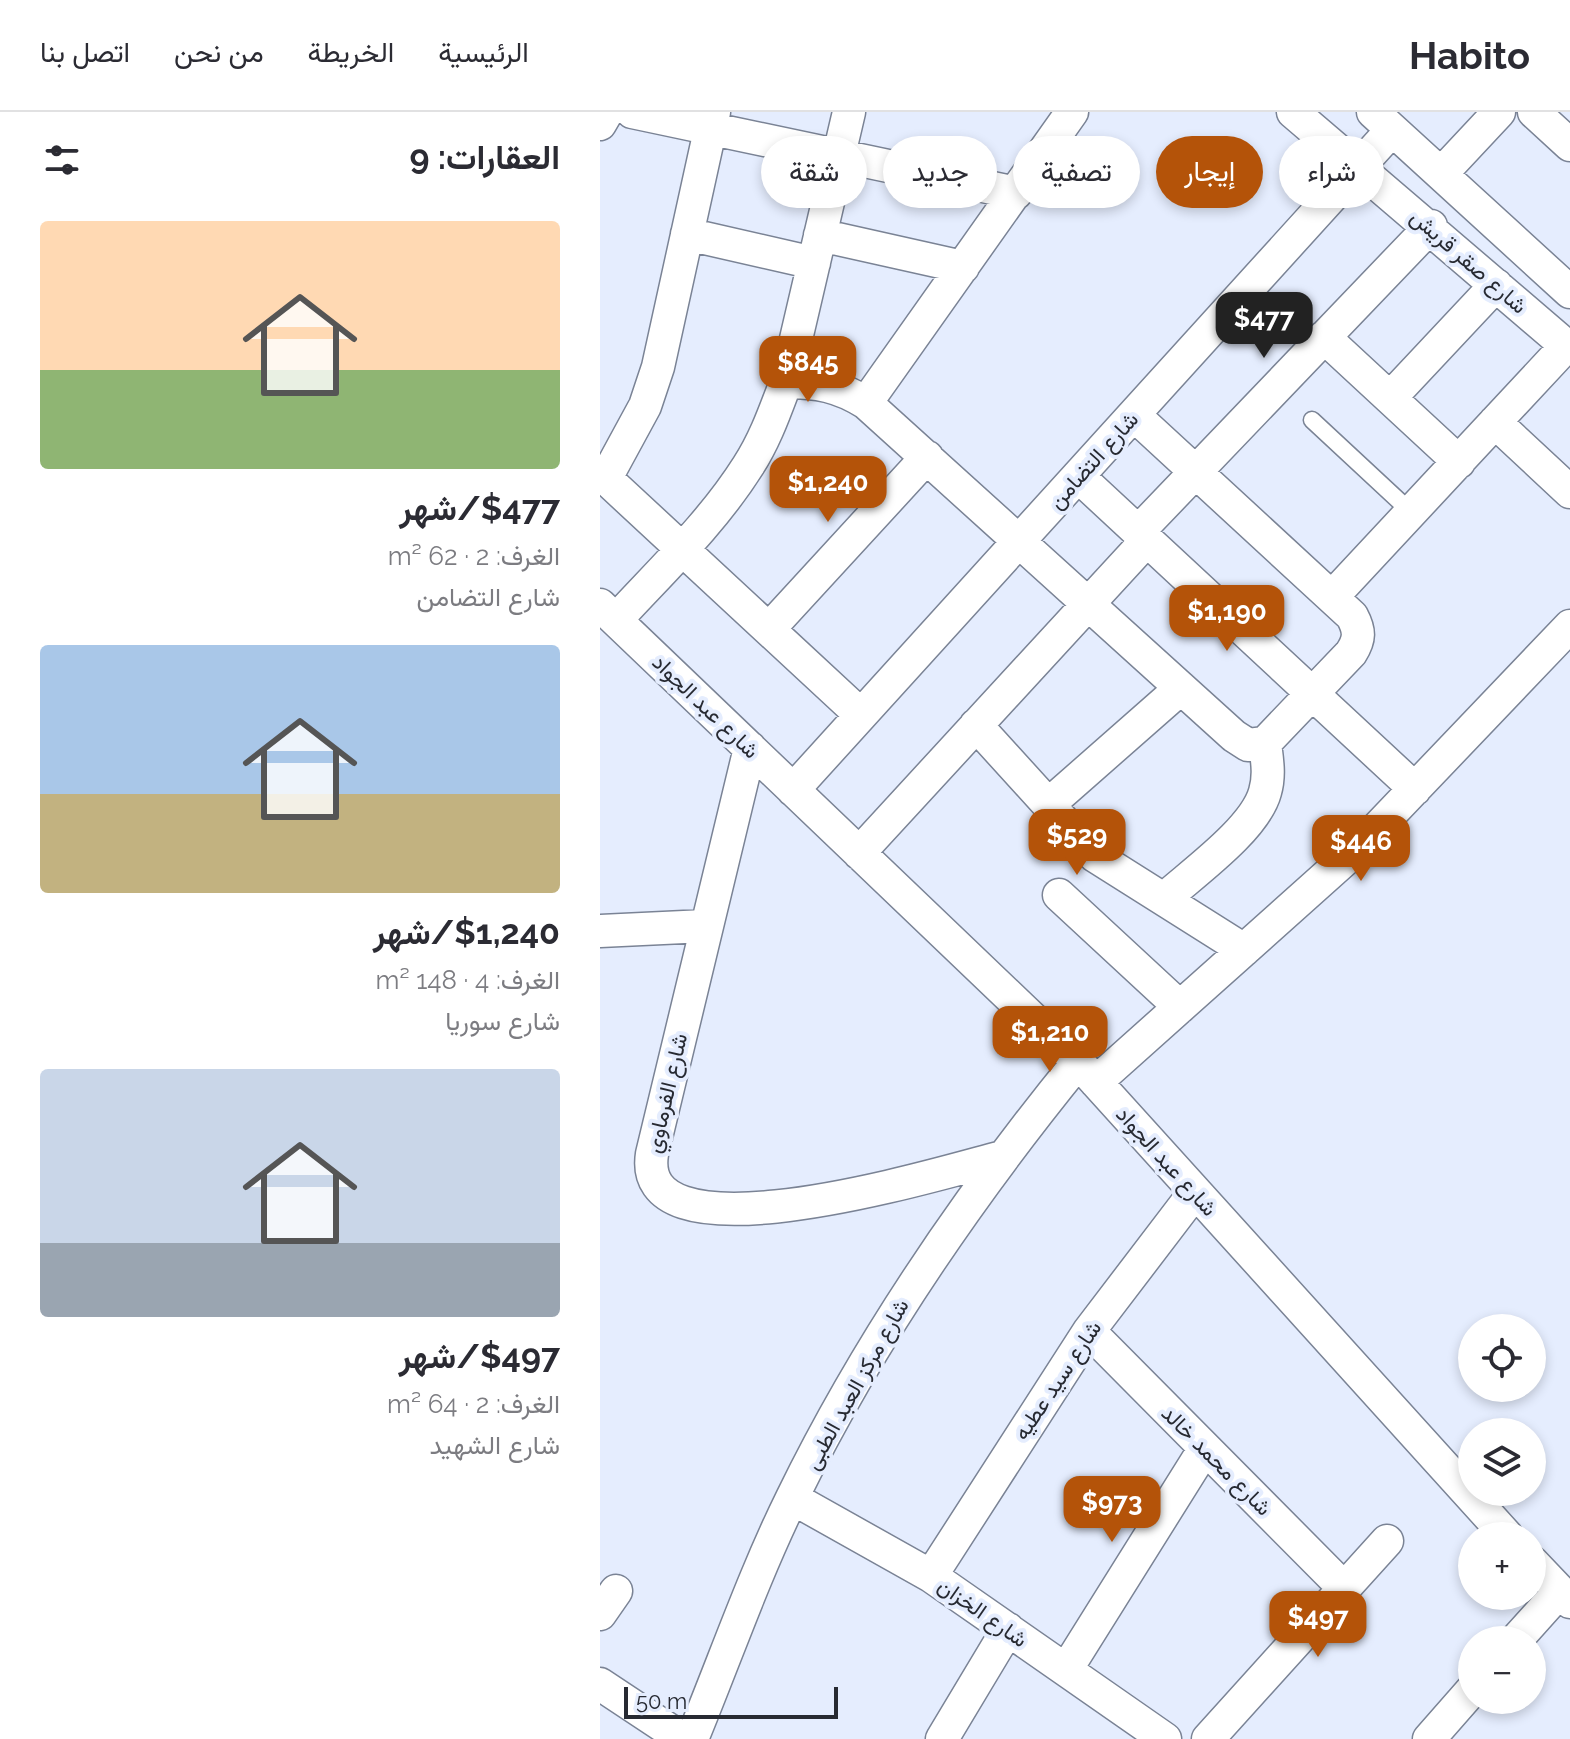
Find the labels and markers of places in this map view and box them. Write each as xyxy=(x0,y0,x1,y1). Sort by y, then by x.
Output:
pin: $477 xyxy=(1217,292,1311,360)
pin: $845 xyxy=(761,336,855,404)
pin: $1,240 xyxy=(763,456,893,524)
pin: $1,190 xyxy=(1162,585,1292,653)
pin: $529 xyxy=(1030,809,1124,877)
pin: $446 xyxy=(1314,815,1408,883)
pin: $1,210 xyxy=(985,1006,1115,1074)
pin: $973 xyxy=(1065,1476,1159,1544)
pin: $497 xyxy=(1271,1591,1365,1659)

